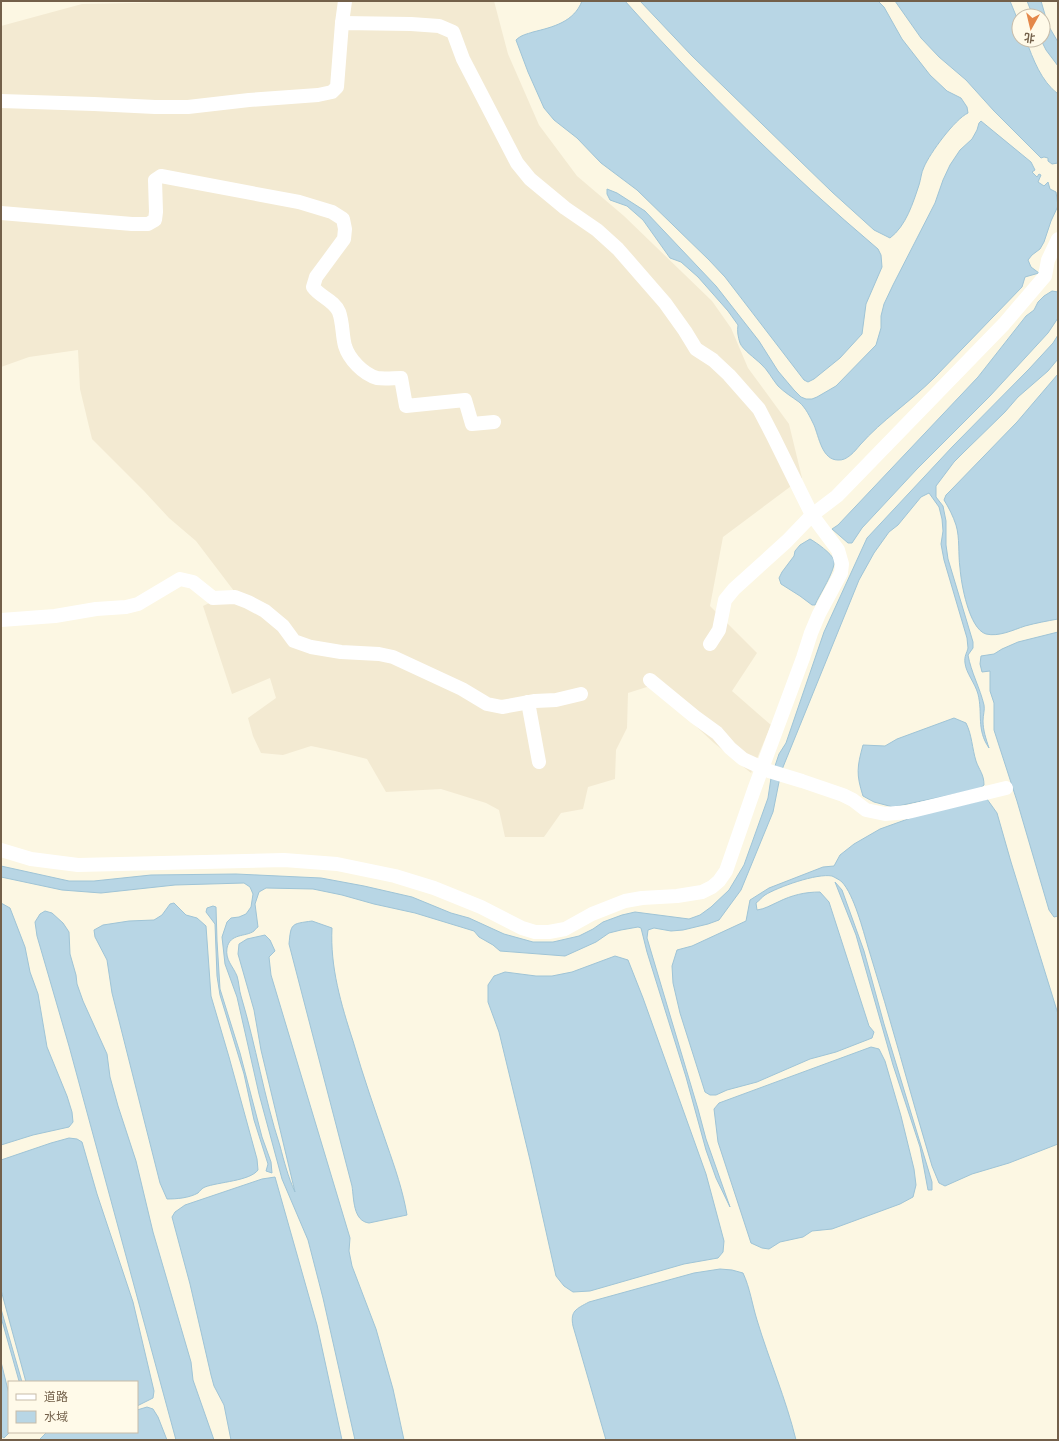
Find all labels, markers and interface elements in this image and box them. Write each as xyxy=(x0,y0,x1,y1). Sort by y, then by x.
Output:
north arrow xyxy=(1011,8,1051,48)
text: 北 xyxy=(1023,30,1036,45)
legend xyxy=(8,1381,138,1433)
text: 道路 xyxy=(44,1390,68,1405)
text: 水域 xyxy=(44,1410,68,1425)

